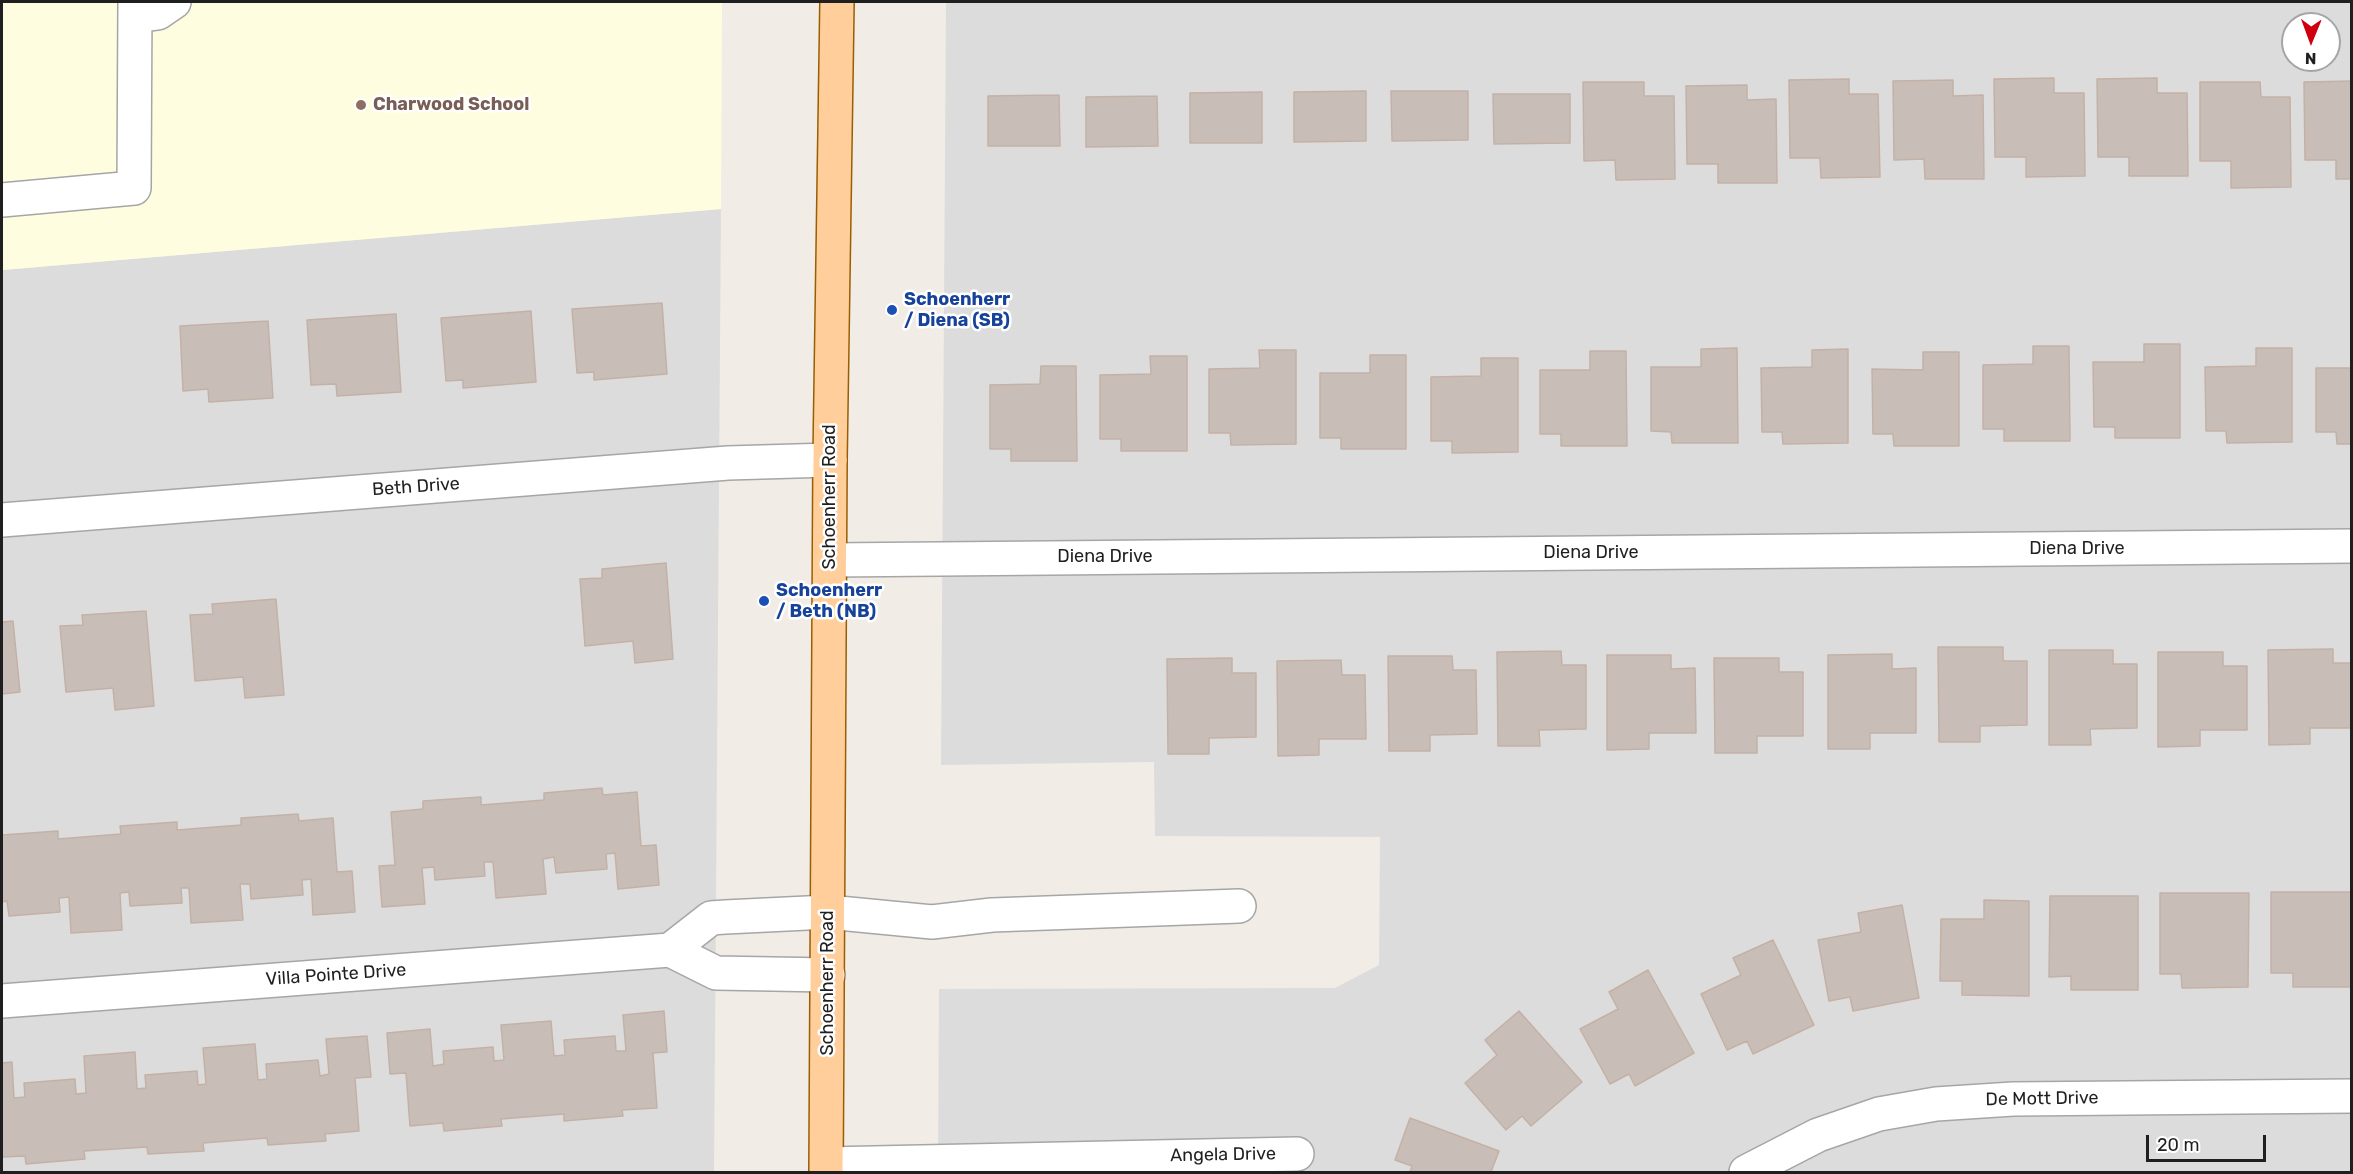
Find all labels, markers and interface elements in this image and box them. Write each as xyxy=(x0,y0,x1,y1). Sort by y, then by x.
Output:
north arrow xyxy=(2281,12,2341,72)
text: N xyxy=(2305,49,2317,68)
place label: Charwood School xyxy=(373,94,530,116)
marker: Charwood School xyxy=(354,98,368,112)
place label: Schoenherr / Diena (SB) xyxy=(904,289,1010,332)
marker: Schoenherr / Diena (SB) xyxy=(885,303,899,317)
street label: Schoenherr Road xyxy=(819,424,841,570)
street label: Beth Drive xyxy=(371,473,461,501)
street label: Diena Drive xyxy=(2029,538,2125,560)
street label: Diena Drive xyxy=(1543,542,1639,564)
street label: Diena Drive xyxy=(1057,546,1153,568)
place label: Schoenherr / Beth (NB) xyxy=(776,580,882,622)
marker: Schoenherr / Beth (NB) xyxy=(757,594,771,608)
street label: Schoenherr Road xyxy=(817,910,839,1056)
street label: Villa Pointe Drive xyxy=(265,959,407,991)
street label: De Mott Drive xyxy=(1985,1087,2099,1111)
scale bar xyxy=(2149,1123,2269,1161)
text: 20 m xyxy=(2157,1134,2199,1156)
street label: Angela Drive xyxy=(1170,1143,1276,1167)

